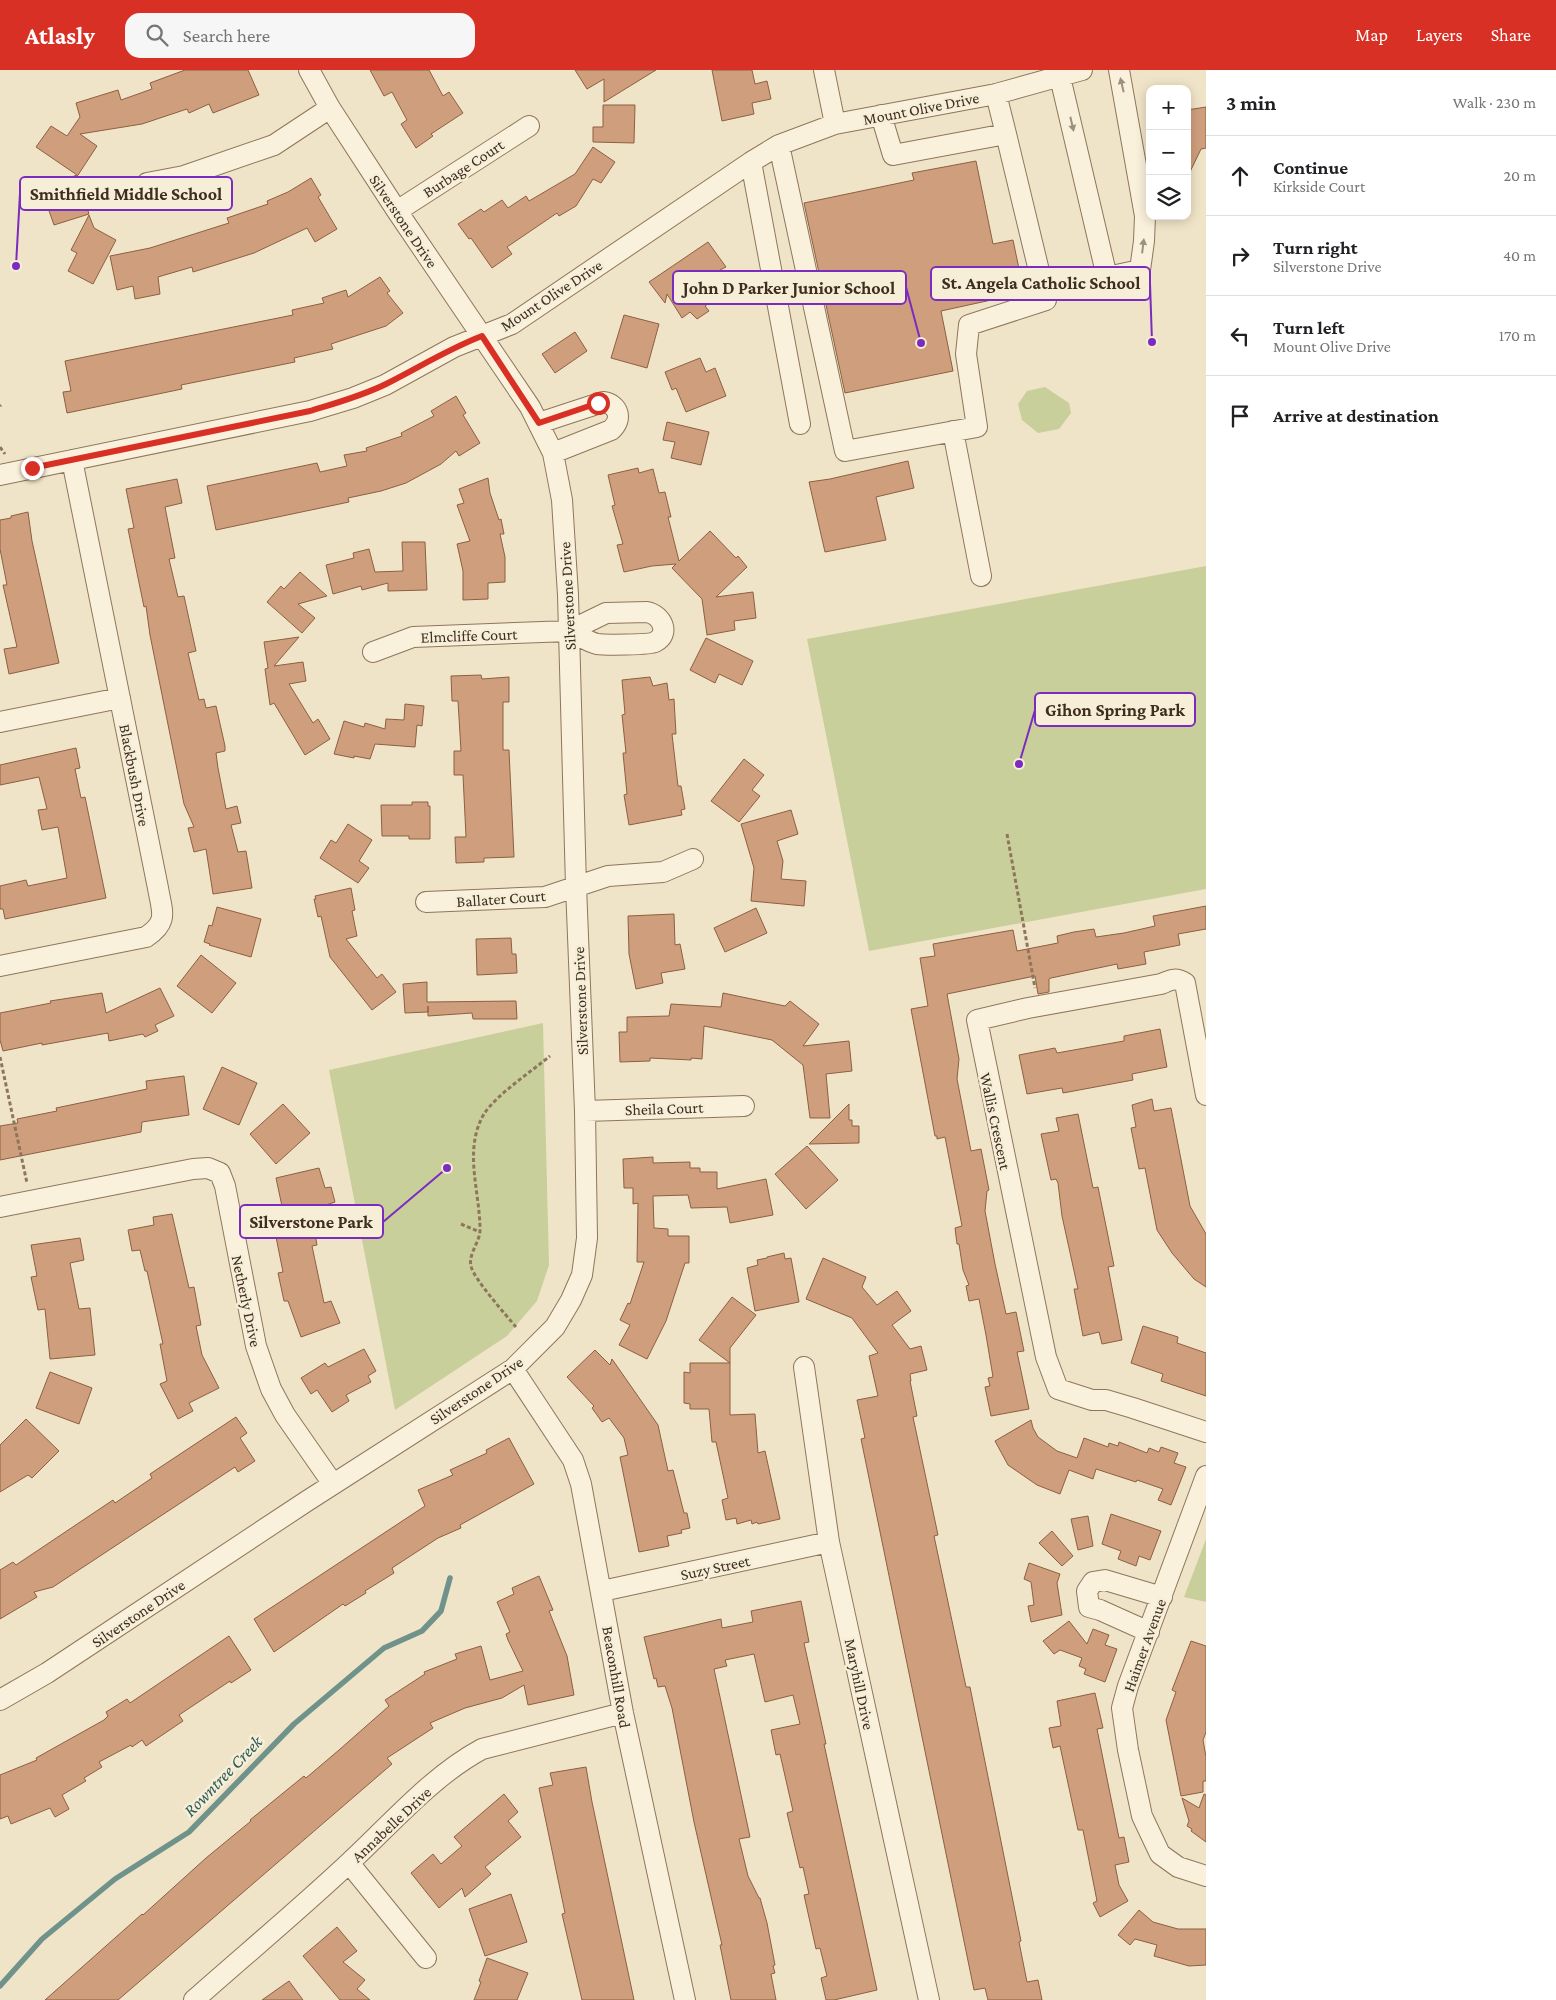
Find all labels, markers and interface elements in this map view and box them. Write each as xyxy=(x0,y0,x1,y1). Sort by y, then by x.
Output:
search box xyxy=(125,13,475,58)
icon: search xyxy=(143,21,171,49)
text: Atlasly xyxy=(25,22,95,49)
text: Search here xyxy=(183,25,270,46)
text: Map xyxy=(1355,25,1388,45)
text: Layers xyxy=(1416,25,1463,45)
text: Share xyxy=(1491,25,1531,45)
one-way arrow xyxy=(1118,78,1126,93)
map controls xyxy=(1146,85,1191,220)
button: + xyxy=(1146,85,1191,130)
street label: Mount Olive Drive xyxy=(862,89,981,128)
text: 3 min xyxy=(1226,91,1276,115)
text: Walk · 230 m xyxy=(1453,94,1536,111)
one-way arrow xyxy=(1068,116,1076,131)
button: − xyxy=(1146,130,1191,175)
street label: Burbage Court xyxy=(420,136,508,202)
text: Continue xyxy=(1273,157,1348,178)
icon: ahead xyxy=(1226,162,1254,190)
text: 20 m xyxy=(1503,167,1536,184)
street label: Silverstone Drive xyxy=(366,172,441,271)
button: layers xyxy=(1146,175,1191,220)
callout: Smithfield Middle School xyxy=(20,177,232,210)
text: Kirkside Court xyxy=(1273,178,1365,195)
text: Smithfield Middle School xyxy=(30,184,222,204)
one-way arrow xyxy=(1139,237,1147,253)
text: Turn right xyxy=(1273,237,1358,258)
icon: right xyxy=(1226,242,1254,270)
text: 40 m xyxy=(1503,247,1536,264)
street label: Mount Olive Drive xyxy=(497,256,605,335)
text: Silverstone Drive xyxy=(1273,258,1382,275)
callout: St. Angela Catholic School xyxy=(931,267,1150,300)
callout: John D Parker Junior School xyxy=(673,271,906,304)
text: St. Angela Catholic School xyxy=(942,273,1140,293)
text: John D Parker Junior School xyxy=(681,278,895,298)
text: Turn left xyxy=(1273,317,1345,338)
icon: left xyxy=(1226,322,1254,350)
text: 170 m xyxy=(1499,327,1536,344)
text: Mount Olive Drive xyxy=(1273,338,1391,355)
route start xyxy=(587,392,610,415)
icon: arrive xyxy=(1226,402,1254,430)
text: Arrive at destination xyxy=(1273,405,1439,426)
route end xyxy=(21,457,44,480)
street label: Silverstone Drive xyxy=(556,541,579,651)
street label: Elmcliffe Court xyxy=(420,625,518,646)
callout: Gihon Spring Park xyxy=(1035,693,1195,726)
text: Gihon Spring Park xyxy=(1045,700,1185,720)
street label: Blackbush Drive xyxy=(116,723,153,828)
street label: Ballater Court xyxy=(456,887,547,910)
street label: Silverstone Drive xyxy=(570,946,591,1056)
street label: Wallis Crescent xyxy=(977,1071,1014,1172)
street label: Sheila Court xyxy=(624,1099,704,1118)
callout: Silverstone Park xyxy=(240,1205,383,1238)
text: Silverstone Park xyxy=(249,1212,373,1232)
street label: Netherly Drive xyxy=(228,1254,265,1349)
street label: Silverstone Drive xyxy=(427,1353,526,1428)
street label: Suzy Street xyxy=(679,1552,752,1584)
street label: Silverstone Drive xyxy=(89,1576,188,1651)
street label: Haimer Avenue xyxy=(1120,1596,1169,1694)
street label: Beaconhill Road xyxy=(599,1625,634,1730)
street label: Maryhill Drive xyxy=(841,1637,877,1731)
water label: Rowntree Creek xyxy=(180,1731,267,1820)
street label: Annabelle Drive xyxy=(348,1783,434,1865)

